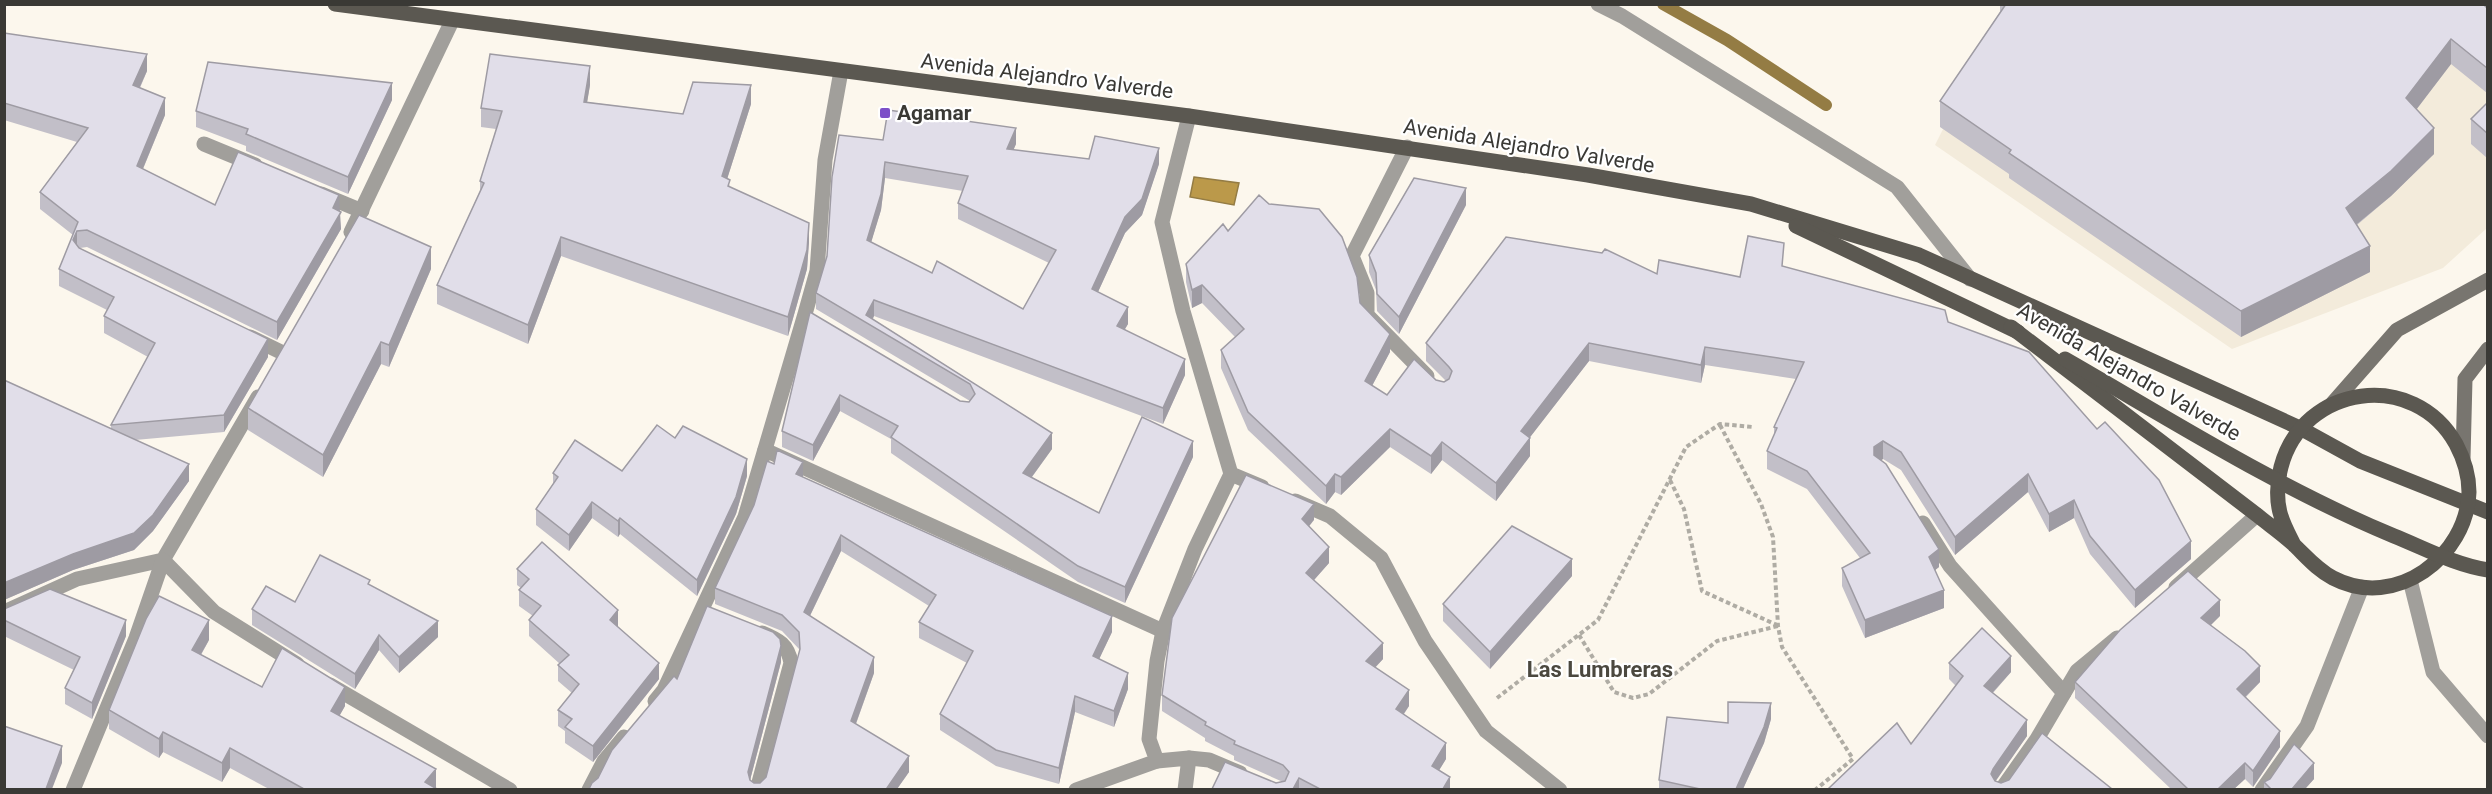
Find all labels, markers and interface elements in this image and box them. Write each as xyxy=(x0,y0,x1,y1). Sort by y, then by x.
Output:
street label: Avenida Alejandro Valverde xyxy=(919,49,1175,103)
place label: Agamar xyxy=(897,101,972,125)
marker: Agamar xyxy=(878,106,892,120)
street label: Avenida Alejandro Valverde xyxy=(1402,114,1656,178)
street label: Avenida Alejandro Valverde xyxy=(2013,298,2245,446)
district label: Las Lumbreras xyxy=(1527,657,1673,682)

